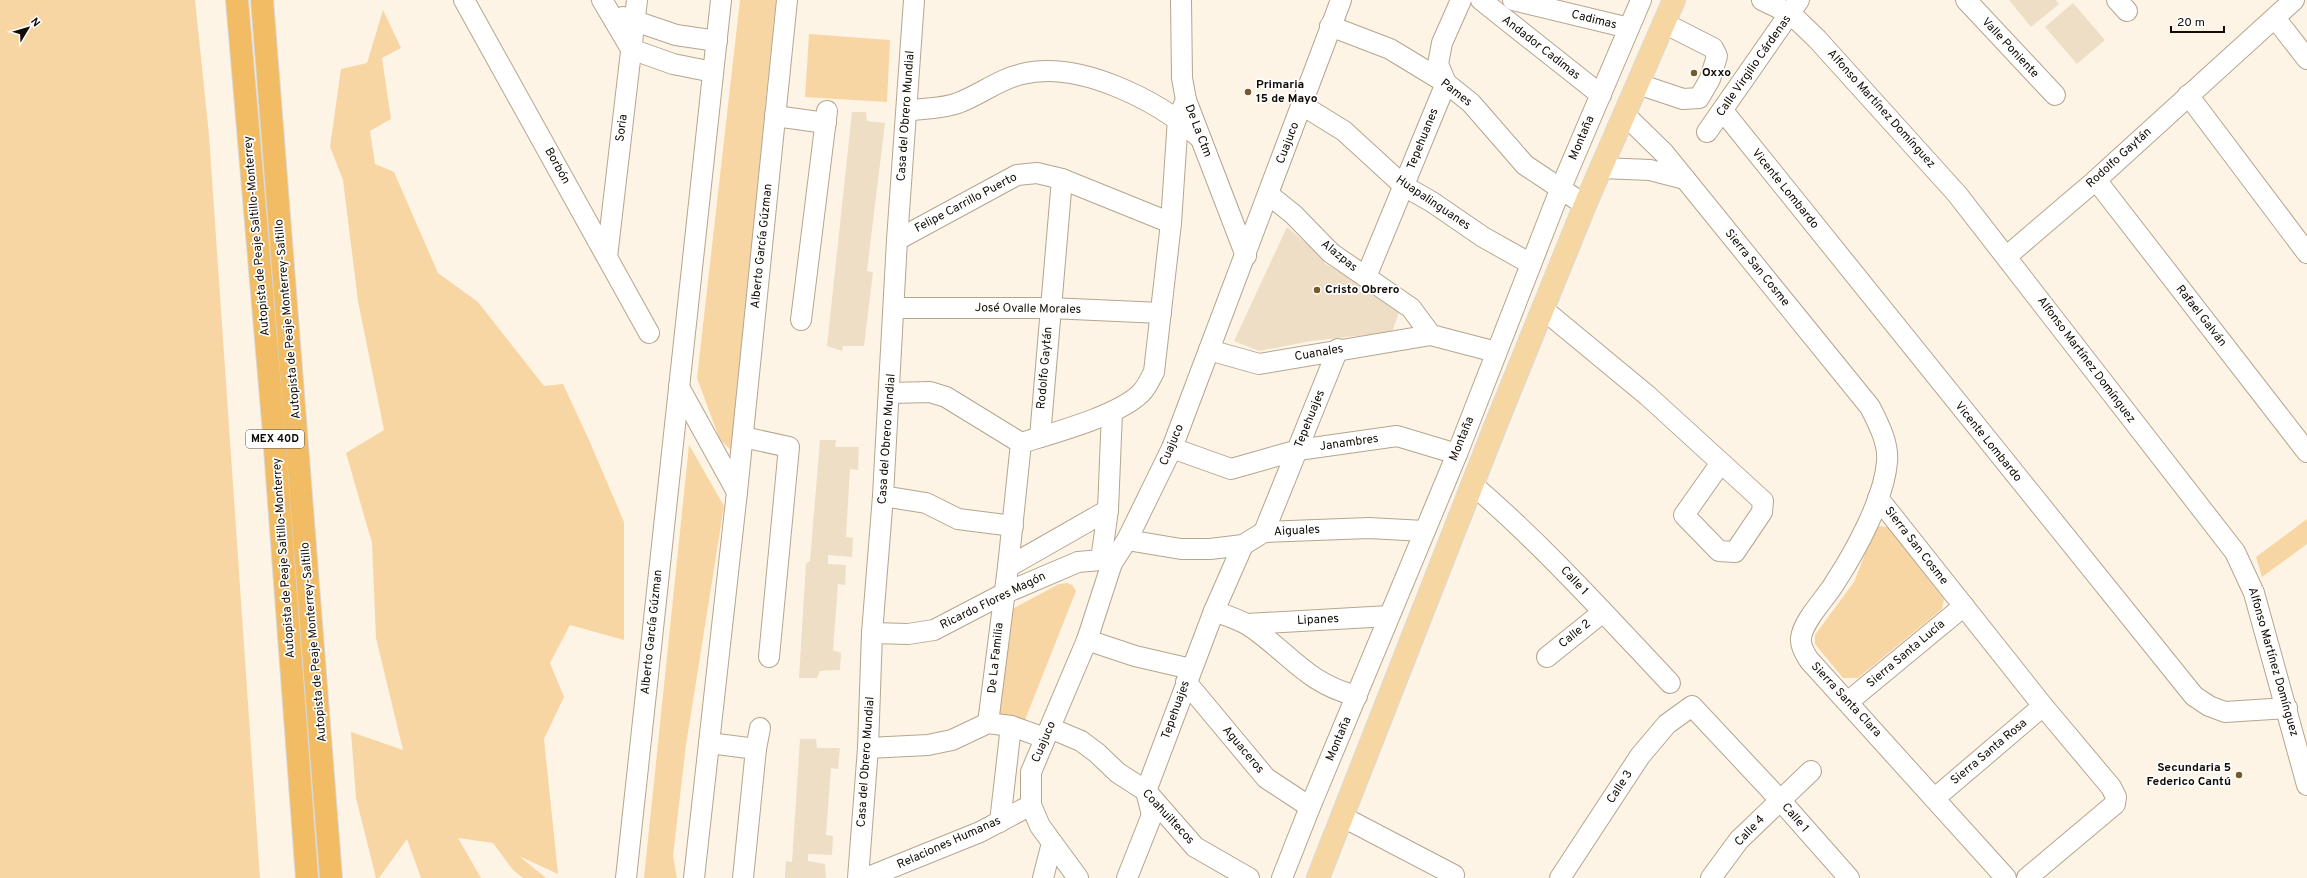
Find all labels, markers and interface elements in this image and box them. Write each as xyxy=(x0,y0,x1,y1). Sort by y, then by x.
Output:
street label: Cadimas xyxy=(1570,7,1618,33)
north arrow xyxy=(8,8,48,48)
scale bar xyxy=(2171,8,2224,34)
street label: Andador Cadimas xyxy=(1498,12,1584,84)
street label: Calle Virgilio Cárdenas xyxy=(1713,12,1795,120)
street label: Valle Poniente xyxy=(1978,14,2042,82)
text: N xyxy=(27,15,43,30)
text: 20 m xyxy=(2177,15,2205,31)
street label: Alfonso Martínez Domínguez xyxy=(1823,46,1939,172)
street label: Casa del Obrero Mundial xyxy=(893,50,919,182)
place label: Oxxo xyxy=(1702,65,1731,81)
marker: Oxxo xyxy=(1689,68,1699,78)
street label: Pames xyxy=(1437,76,1475,110)
place label: Primaria 15 de Mayo xyxy=(1256,77,1318,107)
marker: Primaria 15 de Mayo xyxy=(1243,87,1253,97)
street label: De La Ctm xyxy=(1181,102,1215,160)
street label: Tepehuanes xyxy=(1403,106,1443,172)
street label: Soria xyxy=(612,113,632,143)
street label: Montaña xyxy=(1565,113,1599,163)
street label: Cuajuco xyxy=(1273,119,1303,166)
street label: Rodolfo Gaytán xyxy=(2083,124,2155,192)
street label: Autopista de Peaje Saltillo-Monterrey xyxy=(240,135,274,337)
street label: Borbón xyxy=(540,145,574,187)
street label: Vicente Lombardo xyxy=(1748,146,1822,233)
street label: Felipe Carrillo Puerto xyxy=(912,169,1020,237)
street label: Huapalinguanes xyxy=(1392,172,1474,234)
street label: Alberto García Gúzman xyxy=(747,183,777,309)
street label: Autopista de Peaje Monterrey-Saltillo xyxy=(271,218,305,420)
street label: Sierra San Cosme xyxy=(1721,226,1793,310)
street label: Alazpas xyxy=(1317,236,1361,276)
place label: Cristo Obrero xyxy=(1325,282,1400,298)
street label: Rafael Galván xyxy=(2172,282,2230,350)
marker: Cristo Obrero xyxy=(1312,285,1322,295)
street label: Alfonso Martínez Domínguez xyxy=(2033,294,2139,426)
street label: José Ovalle Morales xyxy=(975,300,1081,318)
street label: Rodolfo Gaytán xyxy=(1033,326,1057,410)
street label: Cuanales xyxy=(1293,341,1345,365)
street label: Casa del Obrero Mundial xyxy=(874,373,900,505)
street label: Tepehuajes xyxy=(1291,388,1329,450)
street label: Vicente Lombardo xyxy=(1951,399,2025,486)
street label: Montaña xyxy=(1446,414,1478,464)
street label: Cuajuco xyxy=(1156,421,1188,468)
road number: MEX 40D xyxy=(246,430,304,448)
street label: Janambres xyxy=(1318,431,1380,455)
street label: Autopista de Peaje Saltillo-Monterrey xyxy=(269,457,299,659)
street label: Sierra San Cosme xyxy=(1880,504,1952,588)
street label: Aiguales xyxy=(1274,522,1320,540)
street label: Autopista de Peaje Monterrey-Saltillo xyxy=(297,541,331,743)
street label: Calle 1 xyxy=(1557,563,1591,599)
street label: Ricardo Flores Magón xyxy=(938,568,1048,634)
street label: Alberto García Gúzman xyxy=(637,569,667,695)
street label: Alfonso Martínez Domínguez xyxy=(2244,586,2302,738)
street label: Lipanes xyxy=(1297,611,1339,629)
street label: Calle 2 xyxy=(1556,616,1594,652)
street label: Sierra Santa Lucía xyxy=(1864,617,1948,691)
street label: De La Familia xyxy=(984,622,1008,694)
street label: Sierra Santa Clara xyxy=(1807,659,1885,741)
street label: Tepehuajes xyxy=(1158,679,1194,741)
street label: Casa del Obrero Mundial xyxy=(853,696,879,828)
street label: Montaña xyxy=(1322,714,1356,764)
street label: Sierra Santa Rosa xyxy=(1948,715,2030,789)
street label: Cuajuco xyxy=(1028,718,1060,765)
street label: Aguaceros xyxy=(1218,723,1268,777)
place label: Secundaria 5 Federico Cantú xyxy=(2147,760,2231,790)
street label: Calle 3 xyxy=(1603,767,1637,807)
marker: Secundaria 5 Federico Cantú xyxy=(2234,770,2244,780)
street label: Coahuiltecos xyxy=(1138,786,1198,848)
street label: Calle 1 xyxy=(1778,800,1812,836)
street label: Calle 4 xyxy=(1731,812,1769,850)
street label: Relaciones Humanas xyxy=(895,813,1003,873)

